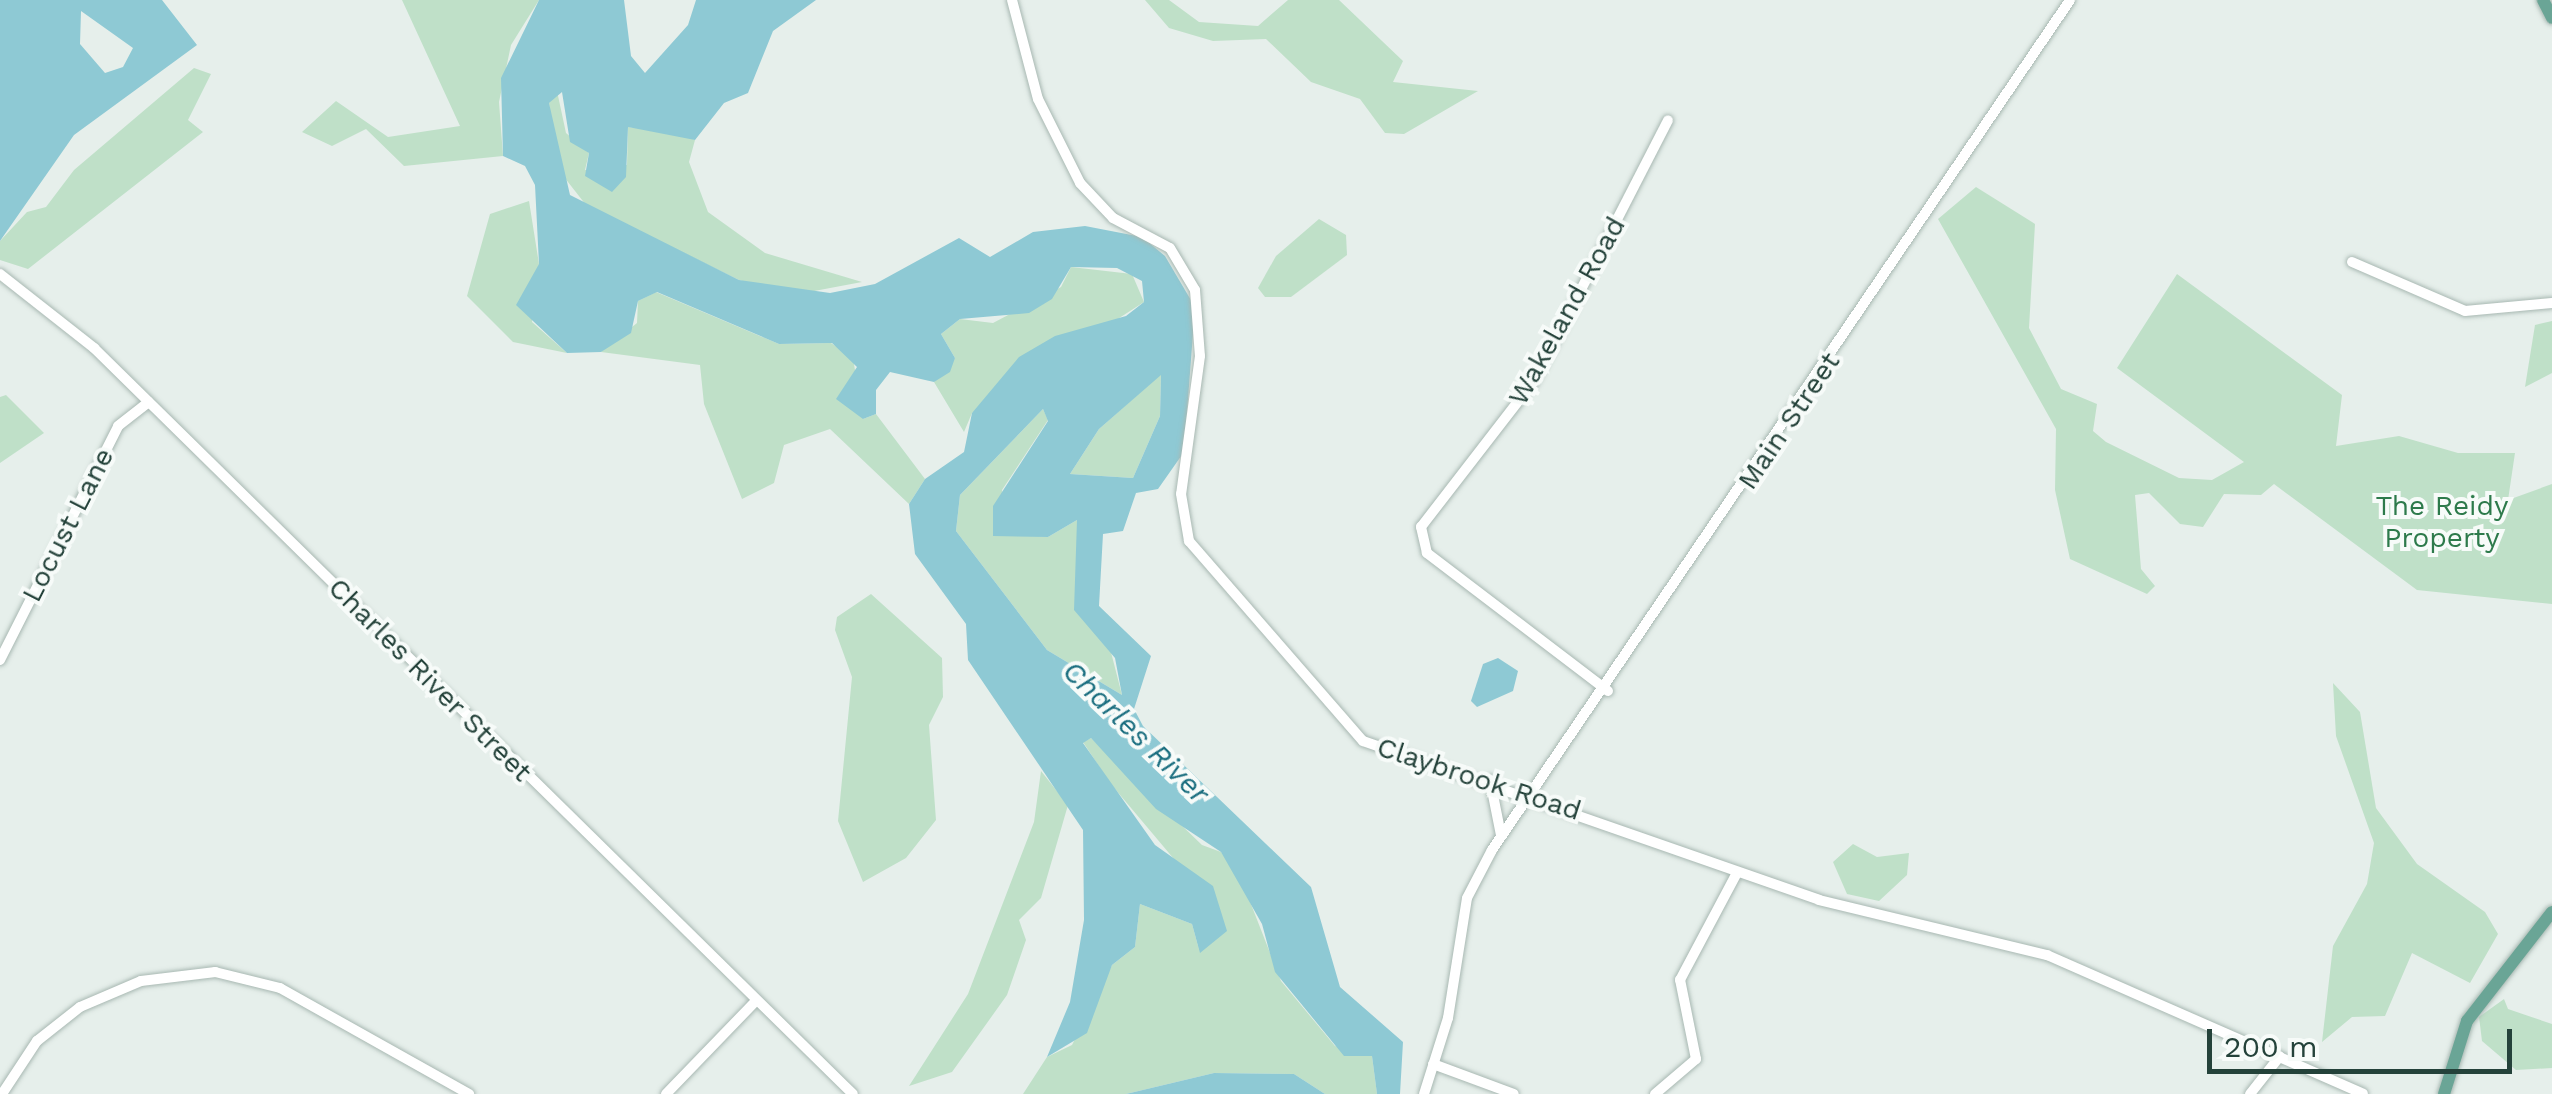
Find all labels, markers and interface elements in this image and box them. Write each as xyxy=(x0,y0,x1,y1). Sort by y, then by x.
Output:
street label: Wakeland Road xyxy=(1501,211,1633,411)
street label: Main Street xyxy=(1731,346,1847,496)
street label: Locust Lane xyxy=(15,442,121,608)
park label: The Reidy Property xyxy=(2375,489,2509,555)
street label: Charles River Street xyxy=(321,571,539,789)
water label: Charles River xyxy=(1055,653,1217,811)
street label: Claybrook Road xyxy=(1372,730,1586,828)
scale bar xyxy=(2212,1009,2517,1071)
text: 200 m xyxy=(2224,1029,2318,1064)

